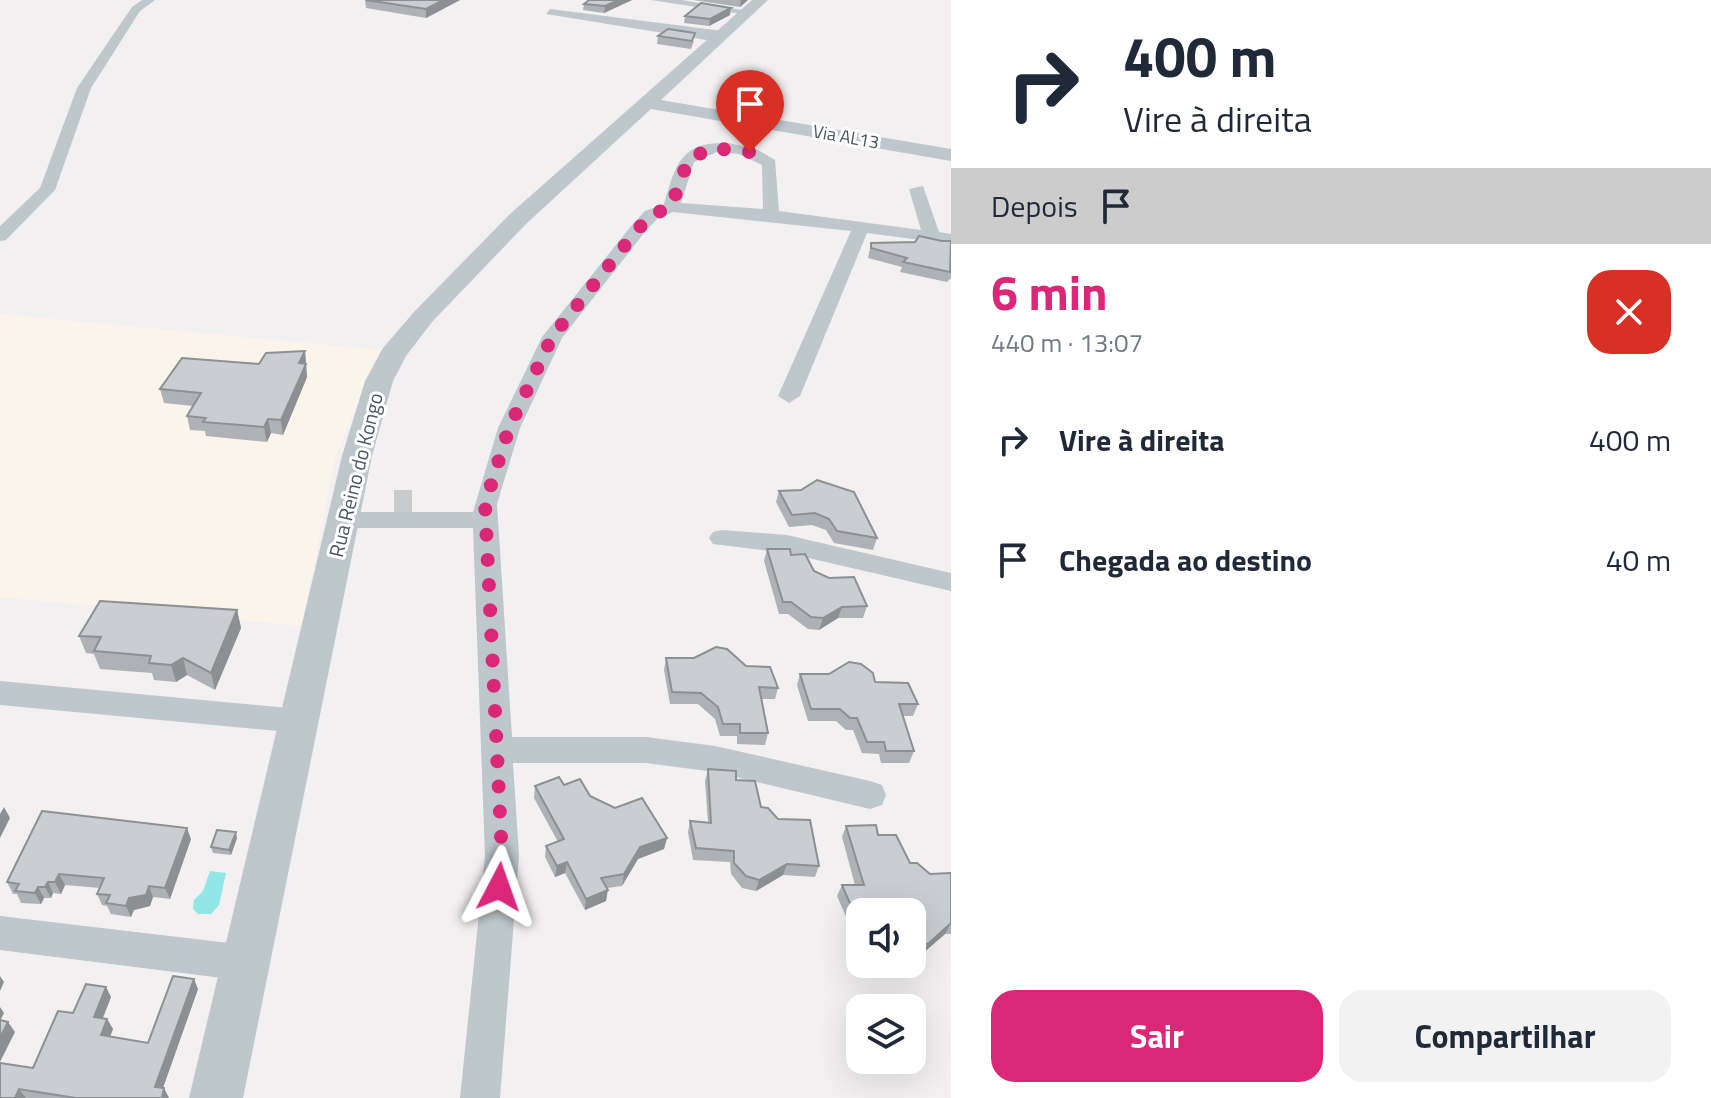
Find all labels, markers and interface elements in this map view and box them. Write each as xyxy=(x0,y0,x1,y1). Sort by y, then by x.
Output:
text: 400 m xyxy=(1123,14,1276,99)
icon: right xyxy=(991,32,1095,136)
pin xyxy=(716,70,784,152)
icon: arrive xyxy=(728,82,772,126)
text: Vire à direita xyxy=(1123,91,1312,146)
street label: Via AL13 xyxy=(811,117,881,156)
text: Depois xyxy=(991,183,1078,229)
icon: arrive xyxy=(1094,184,1138,228)
text: 6 min xyxy=(991,256,1108,329)
button: close xyxy=(1587,270,1671,354)
text: 440 m · 13:07 xyxy=(991,323,1143,362)
street label: Rua Reino do Kongo xyxy=(320,389,391,560)
text: Vire à direita xyxy=(1059,417,1224,463)
text: 400 m xyxy=(1589,417,1671,463)
icon: right xyxy=(991,418,1035,462)
text: Chegada ao destino xyxy=(1059,537,1312,583)
text: 40 m xyxy=(1606,537,1671,583)
icon: arrive xyxy=(991,538,1035,582)
position arrow xyxy=(457,845,541,929)
map controls xyxy=(846,898,926,1074)
button: sound xyxy=(846,898,926,978)
button: Sair xyxy=(991,990,1323,1082)
button: Compartilhar xyxy=(1339,990,1671,1082)
button: layers xyxy=(846,994,926,1074)

